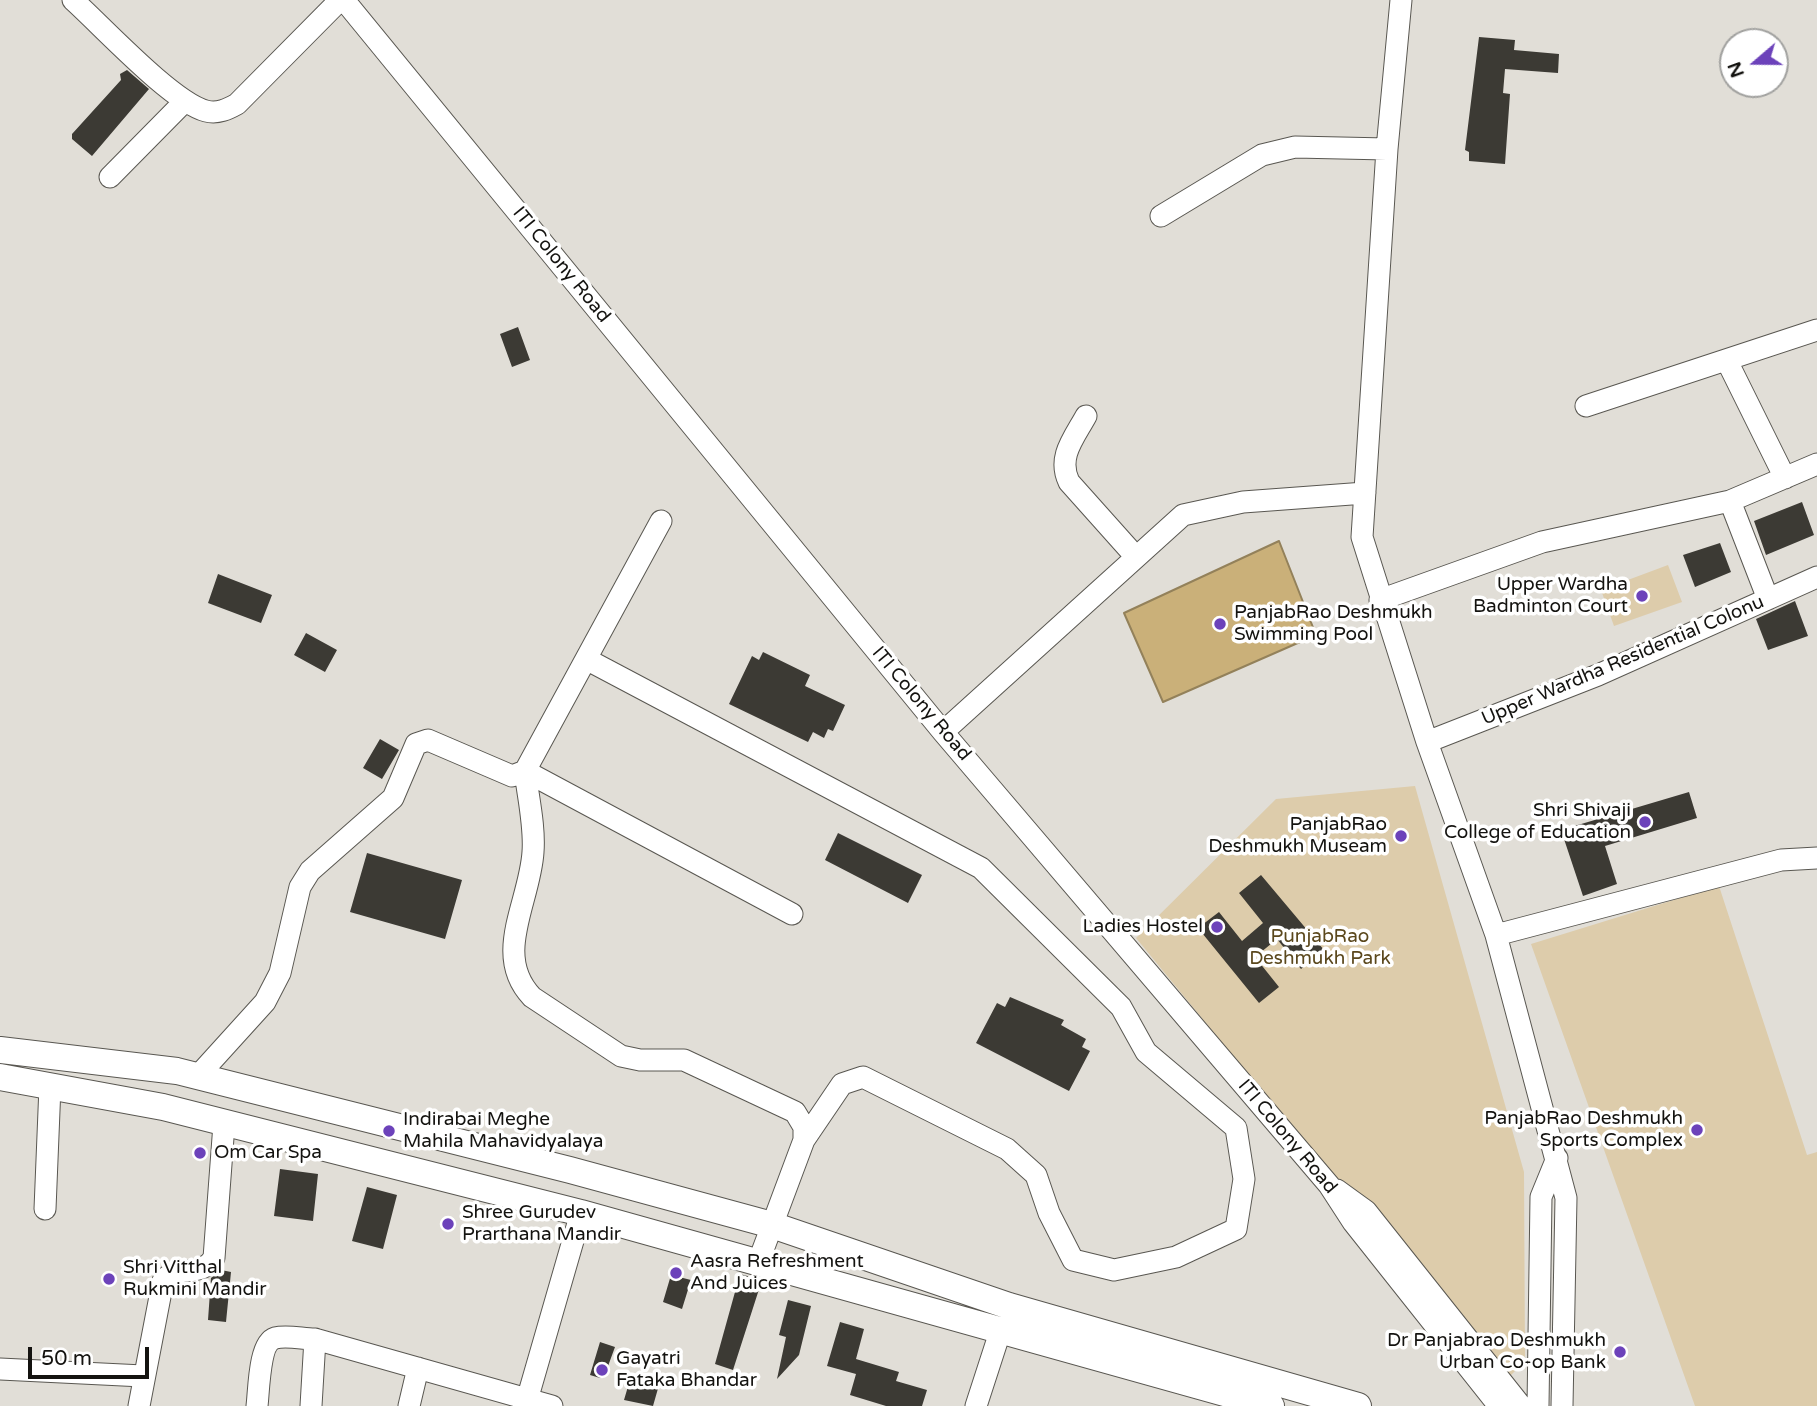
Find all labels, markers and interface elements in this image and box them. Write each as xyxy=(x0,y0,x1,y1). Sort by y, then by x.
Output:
north arrow xyxy=(1719,28,1789,98)
text: N xyxy=(1723,59,1749,80)
street label: ITI Colony Road xyxy=(507,203,615,327)
place label: Upper Wardha Badminton Court xyxy=(1473,574,1628,618)
marker: Upper Wardha Badminton Court xyxy=(1634,588,1650,604)
street label: Upper Wardha Residential Colonu xyxy=(1478,591,1768,731)
place label: PanjabRao Deshmukh Swimming Pool xyxy=(1234,602,1433,646)
marker: PanjabRao Deshmukh Swimming Pool xyxy=(1212,616,1228,632)
street label: ITI Colony Road xyxy=(867,642,975,766)
place label: Shri Shivaji College of Education xyxy=(1444,800,1631,844)
place label: PanjabRao Deshmukh Museam xyxy=(1208,814,1387,858)
marker: Shri Shivaji College of Education xyxy=(1637,814,1653,830)
marker: PanjabRao Deshmukh Museam xyxy=(1393,828,1409,844)
place label: Ladies Hostel xyxy=(1083,916,1203,938)
marker: Ladies Hostel xyxy=(1209,919,1225,935)
park label: PunjabRao Deshmukh Park xyxy=(1249,926,1391,970)
street label: ITI Colony Road xyxy=(1233,1075,1341,1199)
place label: PanjabRao Deshmukh Sports Complex xyxy=(1484,1108,1683,1152)
place label: Indirabai Meghe Mahila Mahavidyalaya xyxy=(403,1109,603,1153)
marker: PanjabRao Deshmukh Sports Complex xyxy=(1689,1122,1705,1138)
marker: Indirabai Meghe Mahila Mahavidyalaya xyxy=(381,1123,397,1139)
place label: Om Car Spa xyxy=(214,1142,322,1164)
marker: Om Car Spa xyxy=(192,1145,208,1161)
place label: Shree Gurudev Prarthana Mandir xyxy=(462,1202,621,1246)
marker: Shree Gurudev Prarthana Mandir xyxy=(440,1216,456,1232)
place label: Aasra Refreshment And Juices xyxy=(690,1251,864,1295)
place label: Shri Vitthal Rukmini Mandir xyxy=(123,1257,266,1301)
marker: Aasra Refreshment And Juices xyxy=(668,1265,684,1281)
marker: Shri Vitthal Rukmini Mandir xyxy=(101,1271,117,1287)
place label: Dr Panjabrao Deshmukh Urban Co-op Bank xyxy=(1387,1330,1606,1374)
scale bar xyxy=(32,1332,152,1376)
marker: Dr Panjabrao Deshmukh Urban Co-op Bank xyxy=(1612,1344,1628,1360)
text: 50 m xyxy=(41,1346,92,1371)
place label: Gayatri Fataka Bhandar xyxy=(616,1348,757,1392)
marker: Gayatri Fataka Bhandar xyxy=(594,1362,610,1378)

